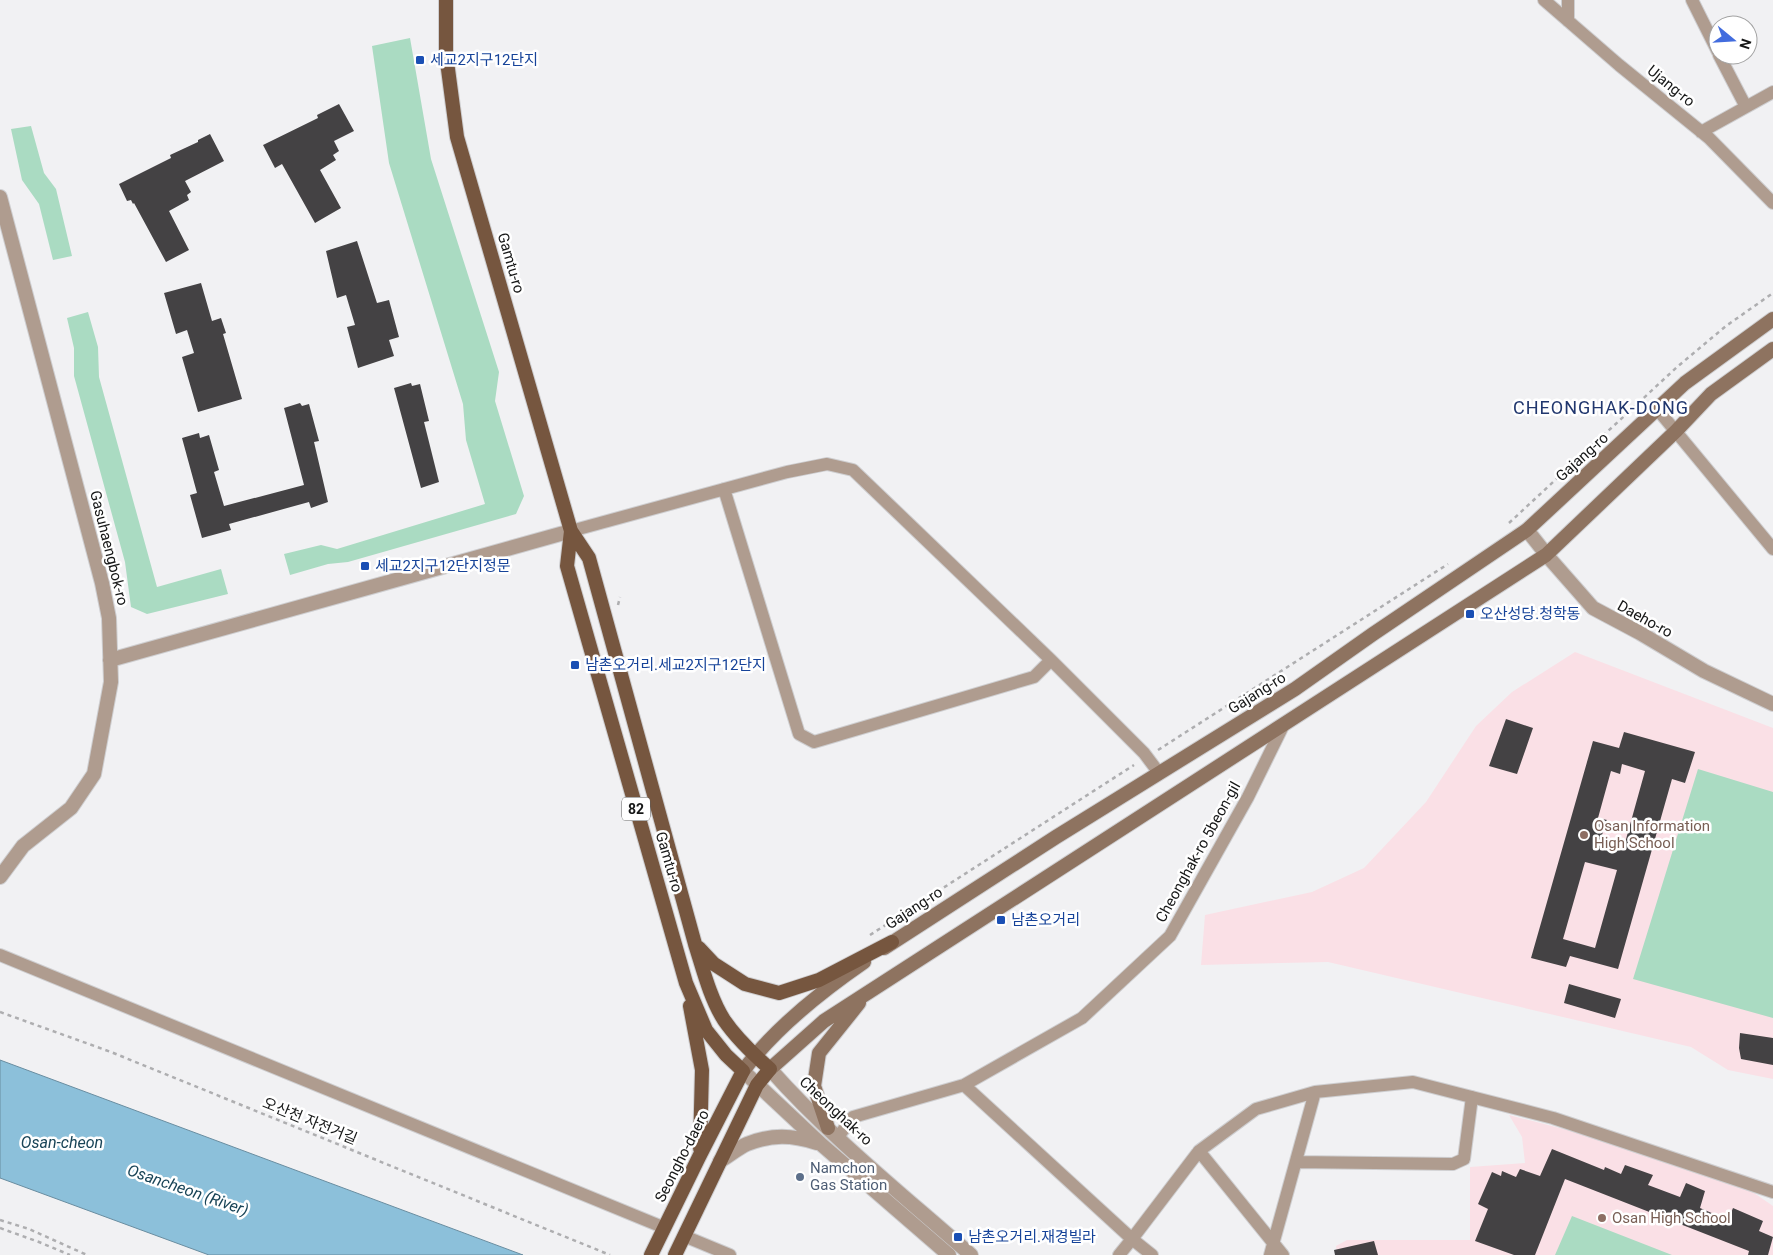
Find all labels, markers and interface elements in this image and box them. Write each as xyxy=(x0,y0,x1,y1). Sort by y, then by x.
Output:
north arrow xyxy=(1708,15,1758,65)
text: N xyxy=(1736,37,1755,51)
place label: 세교2지구12단지 xyxy=(430,51,538,69)
marker: 세교2지구12단지 xyxy=(414,54,426,66)
street label: Ujang-ro xyxy=(1644,61,1698,111)
street label: Gamtu-ro xyxy=(494,231,528,295)
district label: CHEONGHAK-DONG xyxy=(1513,397,1689,418)
street label: Gajang-ro xyxy=(1552,429,1612,485)
street label: Gasuhaengbok-ro xyxy=(86,489,132,607)
place label: 세교2지구12단지정문 xyxy=(375,557,511,575)
marker: 세교2지구12단지정문 xyxy=(359,560,371,572)
street label: Daeho-ro xyxy=(1614,596,1676,642)
place label: 오산성당.청학동 xyxy=(1480,605,1581,623)
marker: 오산성당.청학동 xyxy=(1464,608,1476,620)
place label: 남촌오거리.세교2지구12단지 xyxy=(585,656,766,674)
marker: 남촌오거리.세교2지구12단지 xyxy=(569,659,581,671)
street label: Gajang-ro xyxy=(1225,668,1289,718)
street label: Cheonghak-ro 5beon-gil xyxy=(1152,778,1244,926)
road number: 82 xyxy=(622,798,650,821)
place label: Osan Information High School xyxy=(1594,817,1710,852)
marker: Osan Information High School xyxy=(1578,829,1590,841)
street label: Gamtu-ro xyxy=(652,830,686,894)
street label: Gajang-ro xyxy=(882,883,946,933)
place label: 남촌오거리 xyxy=(1011,911,1080,929)
marker: 남촌오거리 xyxy=(995,914,1007,926)
street label: Cheonghak-ro xyxy=(796,1073,876,1149)
street label: 오산천 자전거길 xyxy=(260,1094,360,1148)
street label: Seongho-daero xyxy=(651,1107,713,1205)
water label: Osan-cheon xyxy=(21,1133,103,1152)
place label: Namchon Gas Station xyxy=(810,1159,887,1194)
water label: Osancheon (River) xyxy=(125,1160,251,1220)
marker: Namchon Gas Station xyxy=(794,1171,806,1183)
place label: Osan High School xyxy=(1612,1209,1731,1227)
marker: Osan High School xyxy=(1596,1212,1608,1224)
place label: 남촌오거리.재경빌라 xyxy=(968,1228,1096,1246)
marker: 남촌오거리.재경빌라 xyxy=(952,1231,964,1243)

